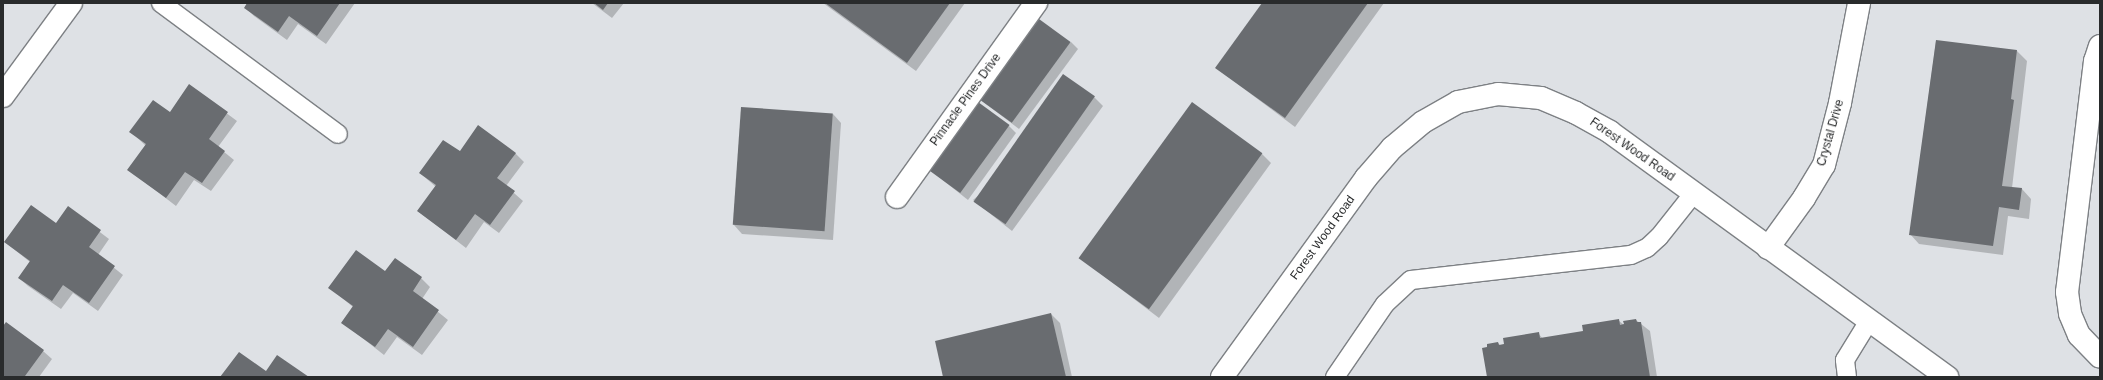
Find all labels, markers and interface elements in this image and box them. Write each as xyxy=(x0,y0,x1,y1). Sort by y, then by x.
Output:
street label: Pinnacle Pines Drive xyxy=(928,51,1004,149)
street label: Crystal Drive xyxy=(1815,98,1847,168)
street label: Forest Wood Road xyxy=(1587,115,1677,185)
street label: Forest Wood Road xyxy=(1288,193,1358,283)

